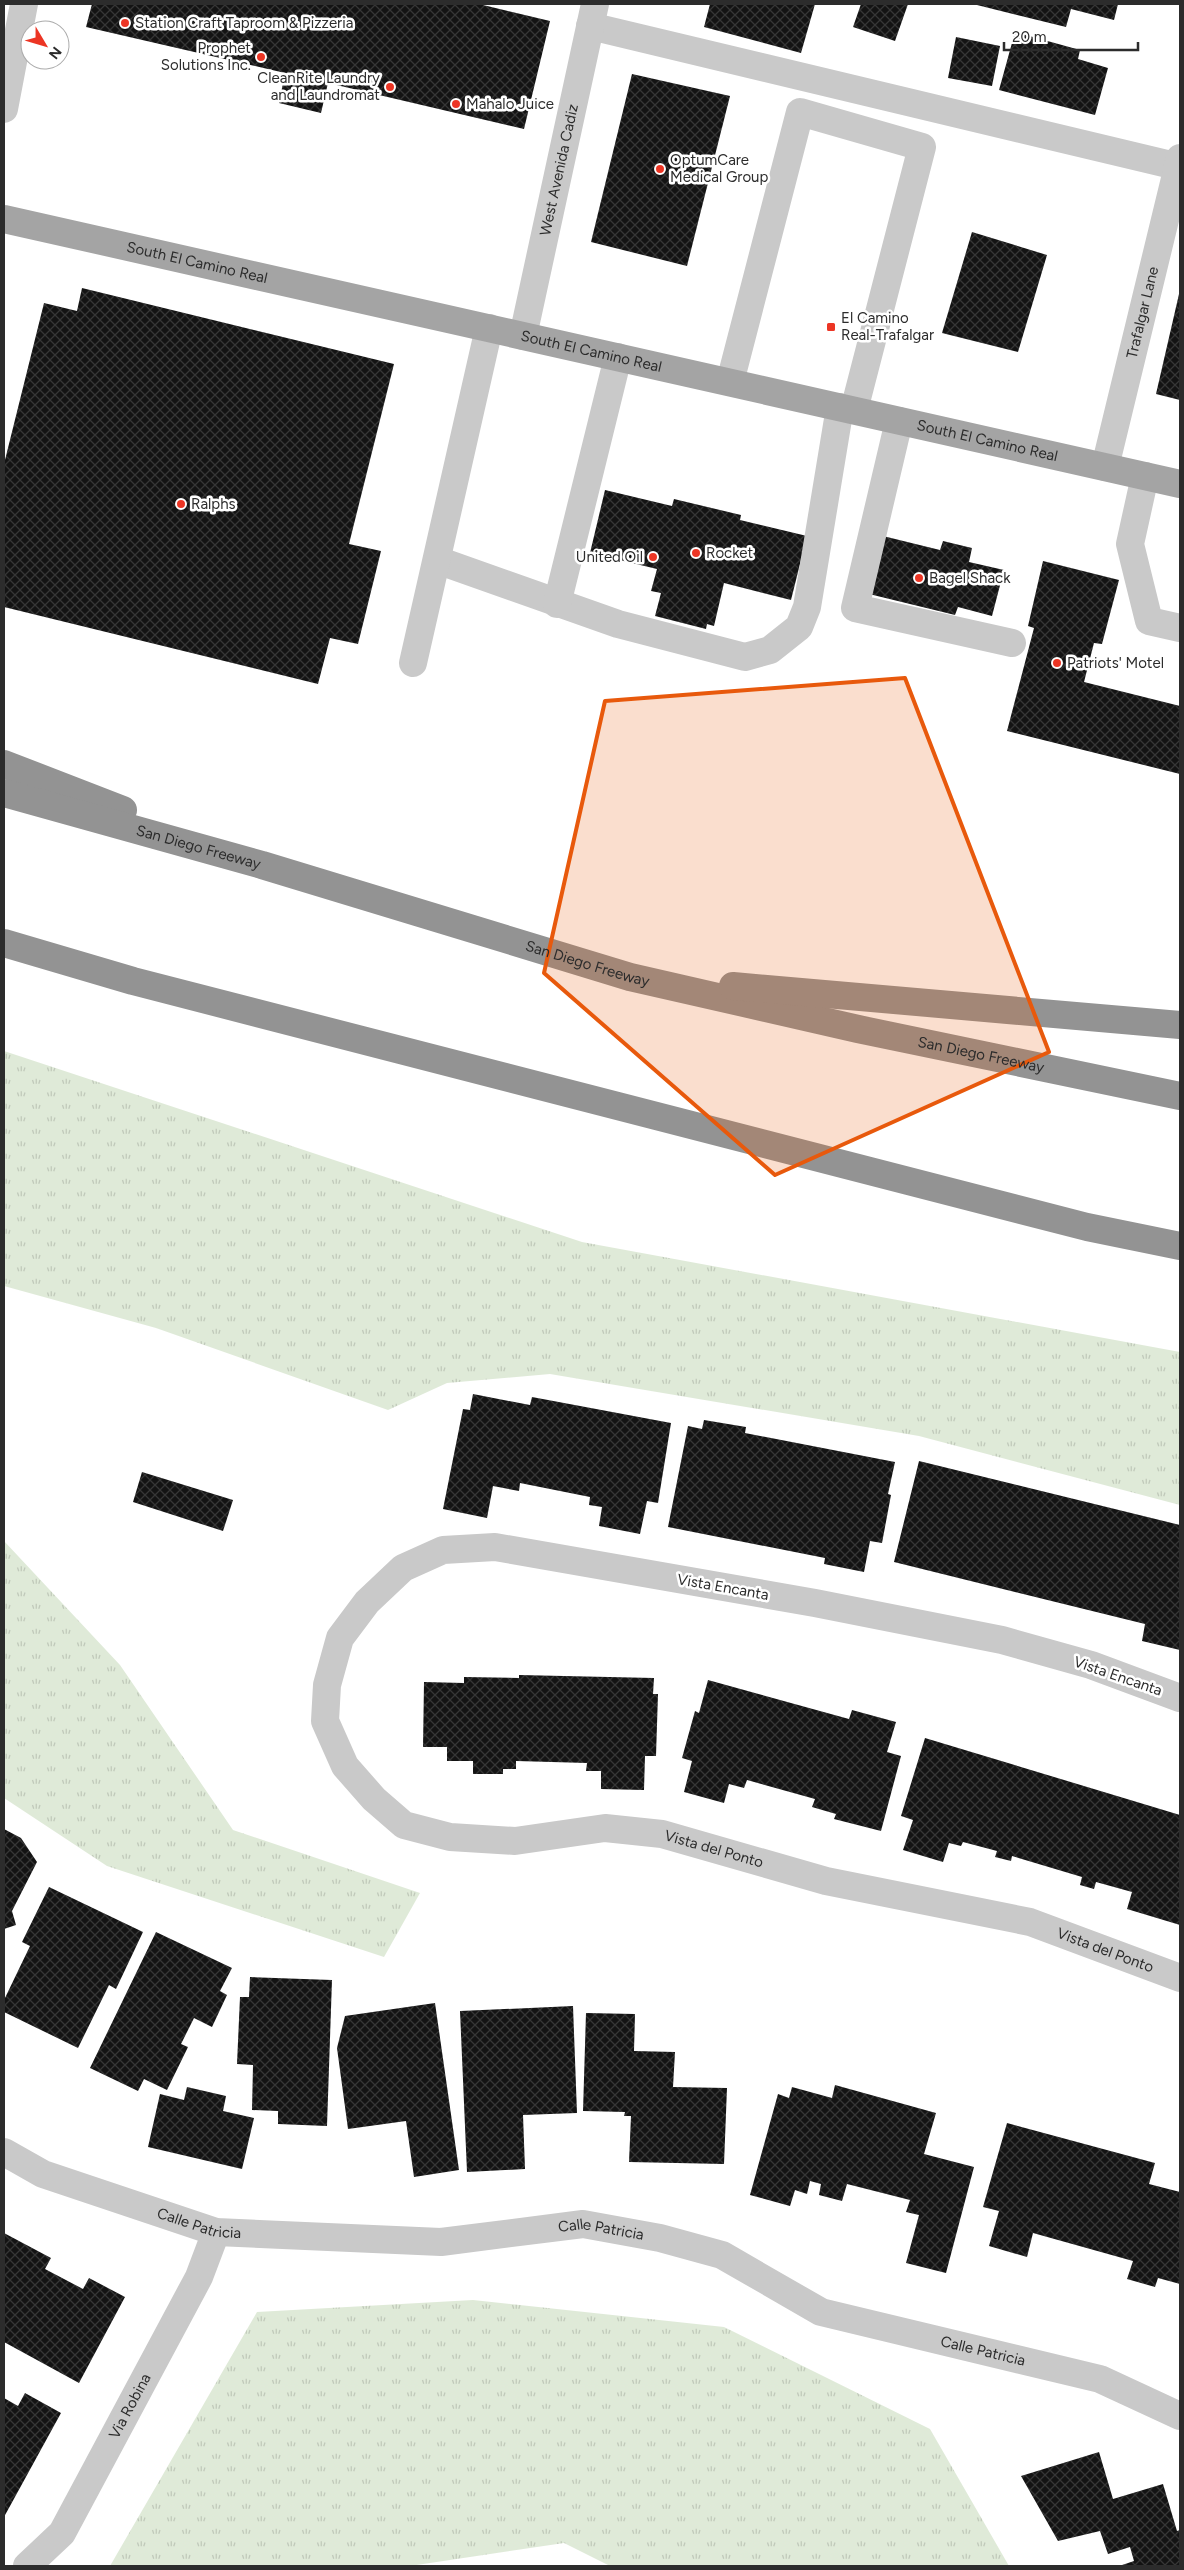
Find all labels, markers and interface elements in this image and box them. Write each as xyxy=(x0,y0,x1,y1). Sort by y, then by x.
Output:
place label: Station Craft Taproom & Pizzeria xyxy=(135,14,353,32)
marker: Station Craft Taproom & Pizzeria xyxy=(119,17,131,29)
north arrow xyxy=(20,20,70,70)
scale bar xyxy=(1004,20,1138,52)
text: 20 m xyxy=(1012,28,1046,46)
place label: Prophet Solutions Inc. xyxy=(161,39,251,74)
text: N xyxy=(45,43,65,62)
marker: Prophet Solutions Inc. xyxy=(255,51,267,63)
place label: CleanRite Laundry and Laundromat xyxy=(257,69,380,104)
marker: CleanRite Laundry and Laundromat xyxy=(384,81,396,93)
place label: Mahalo Juice xyxy=(466,95,554,113)
marker: Mahalo Juice xyxy=(450,98,462,110)
street label: West Avenida Cadiz xyxy=(536,102,582,237)
place label: OptumCare Medical Group xyxy=(670,151,768,186)
marker: OptumCare Medical Group xyxy=(654,163,666,175)
street label: South El Camino Real xyxy=(125,238,269,287)
street label: Trafalgar Lane xyxy=(1123,265,1162,360)
place label: El Camino Real-Trafalgar xyxy=(841,309,934,344)
marker: El Camino Real-Trafalgar xyxy=(825,321,837,333)
street label: South El Camino Real xyxy=(519,327,664,376)
street label: South El Camino Real xyxy=(915,416,1060,465)
place label: Ralphs xyxy=(191,495,236,513)
marker: Ralphs xyxy=(175,498,187,510)
place label: Rocket xyxy=(706,544,754,562)
marker: Rocket xyxy=(690,547,702,559)
place label: United Oil xyxy=(576,548,643,566)
marker: United Oil xyxy=(647,551,659,563)
place label: Bagel Shack xyxy=(929,569,1011,587)
marker: Bagel Shack xyxy=(913,572,925,584)
place label: Patriots' Motel xyxy=(1067,654,1164,672)
marker: Patriots' Motel xyxy=(1051,657,1063,669)
street label: San Diego Freeway xyxy=(134,821,263,873)
street label: San Diego Freeway xyxy=(523,937,651,990)
street label: San Diego Freeway xyxy=(916,1033,1046,1077)
street label: Vista Encanta xyxy=(676,1570,770,1604)
street label: Vista Encanta xyxy=(1071,1652,1165,1700)
street label: Vista del Ponto xyxy=(663,1826,766,1872)
street label: Vista del Ponto xyxy=(1054,1924,1156,1976)
street label: Calle Patricia xyxy=(155,2204,242,2242)
street label: Calle Patricia xyxy=(557,2215,645,2244)
street label: Calle Patricia xyxy=(939,2332,1027,2370)
street label: Via Robina xyxy=(105,2370,155,2442)

